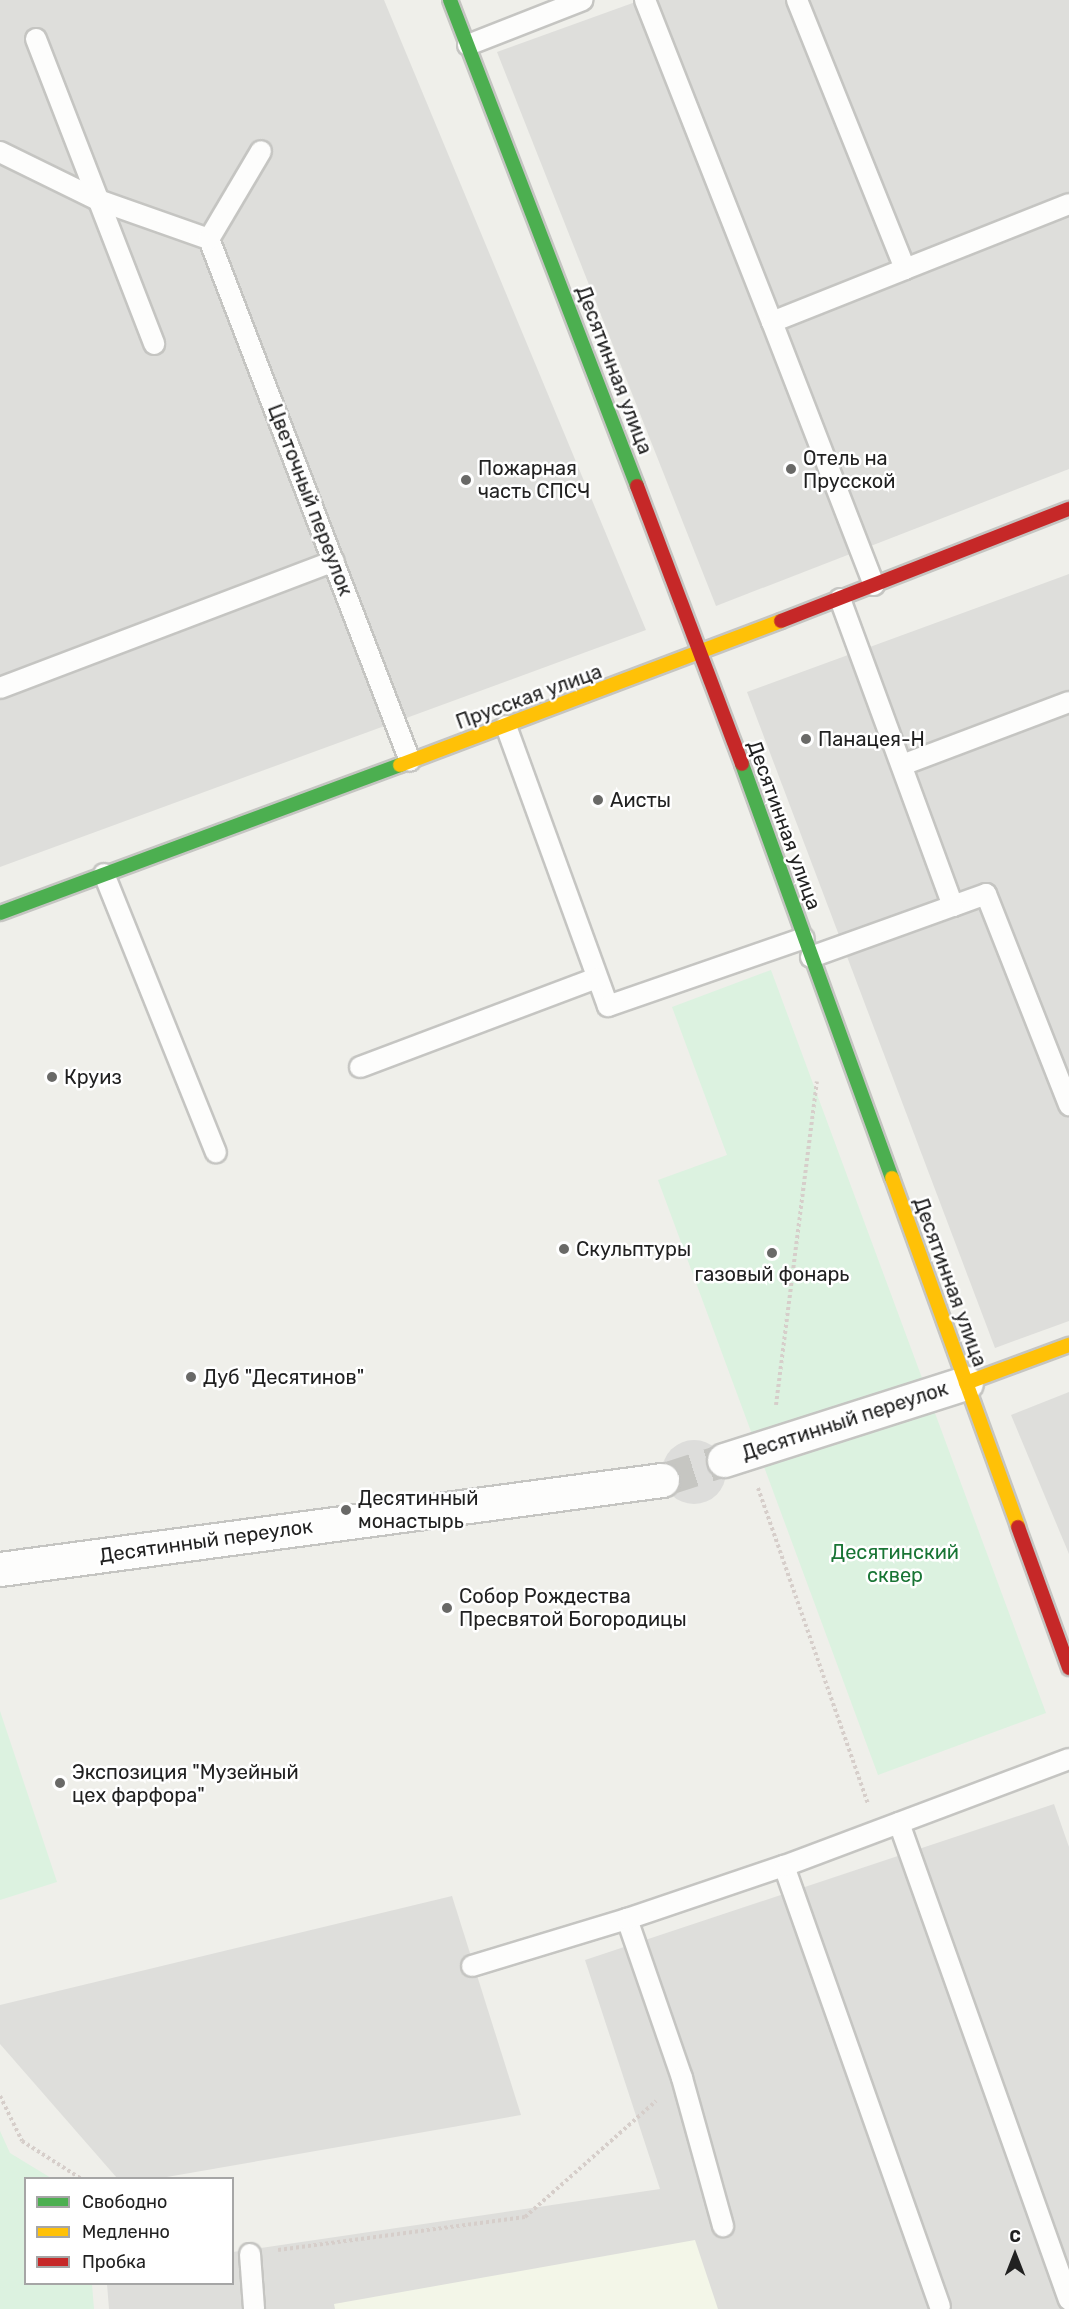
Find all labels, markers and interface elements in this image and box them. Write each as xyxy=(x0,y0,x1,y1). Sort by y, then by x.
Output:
street label: Десятинная улица xyxy=(571,282,657,458)
street label: Цветочный переулок xyxy=(262,401,358,599)
place label: Отель на Прусской xyxy=(803,446,895,493)
place label: Пожарная часть СПСЧ xyxy=(478,456,590,503)
marker: Отель на Прусской xyxy=(784,462,798,476)
marker: Пожарная часть СПСЧ xyxy=(459,473,473,487)
street label: Прусская улица xyxy=(453,659,605,735)
place label: Панацея-Н xyxy=(818,727,925,751)
marker: Панацея-Н xyxy=(799,732,813,746)
street label: Десятинная улица xyxy=(742,737,826,913)
place label: Аисты xyxy=(610,788,671,812)
marker: Аисты xyxy=(591,793,605,807)
place label: Круиз xyxy=(64,1065,122,1089)
marker: Круиз xyxy=(45,1070,59,1084)
street label: Десятинная улица xyxy=(908,1194,992,1370)
place label: Скульптуры xyxy=(576,1237,691,1261)
marker: Скульптуры xyxy=(557,1242,571,1256)
marker: газовый фонарь xyxy=(765,1246,779,1260)
place label: газовый фонарь xyxy=(695,1262,849,1286)
place label: Дуб "Десятинов" xyxy=(203,1365,364,1389)
marker: Дуб "Десятинов" xyxy=(184,1370,198,1384)
street label: Десятинный переулок xyxy=(739,1376,951,1466)
place label: Десятинный монастырь xyxy=(358,1486,478,1533)
marker: Десятинный монастырь xyxy=(339,1503,353,1517)
street label: Десятинный переулок xyxy=(98,1514,314,1568)
park label: Десятинский сквер xyxy=(831,1540,959,1587)
place label: Собор Рождества Пресвятой Богородицы xyxy=(459,1584,687,1631)
marker: Собор Рождества Пресвятой Богородицы xyxy=(440,1601,454,1615)
place label: Экспозиция "Музейный цех фарфора" xyxy=(72,1760,299,1807)
marker: Экспозиция "Музейный цех фарфора" xyxy=(53,1776,67,1790)
legend xyxy=(24,2177,234,2285)
text: Свободно xyxy=(82,2191,167,2213)
text: Медленно xyxy=(82,2221,170,2243)
north arrow xyxy=(985,2225,1045,2285)
text: С xyxy=(1009,2227,1021,2246)
text: Пробка xyxy=(82,2251,146,2273)

